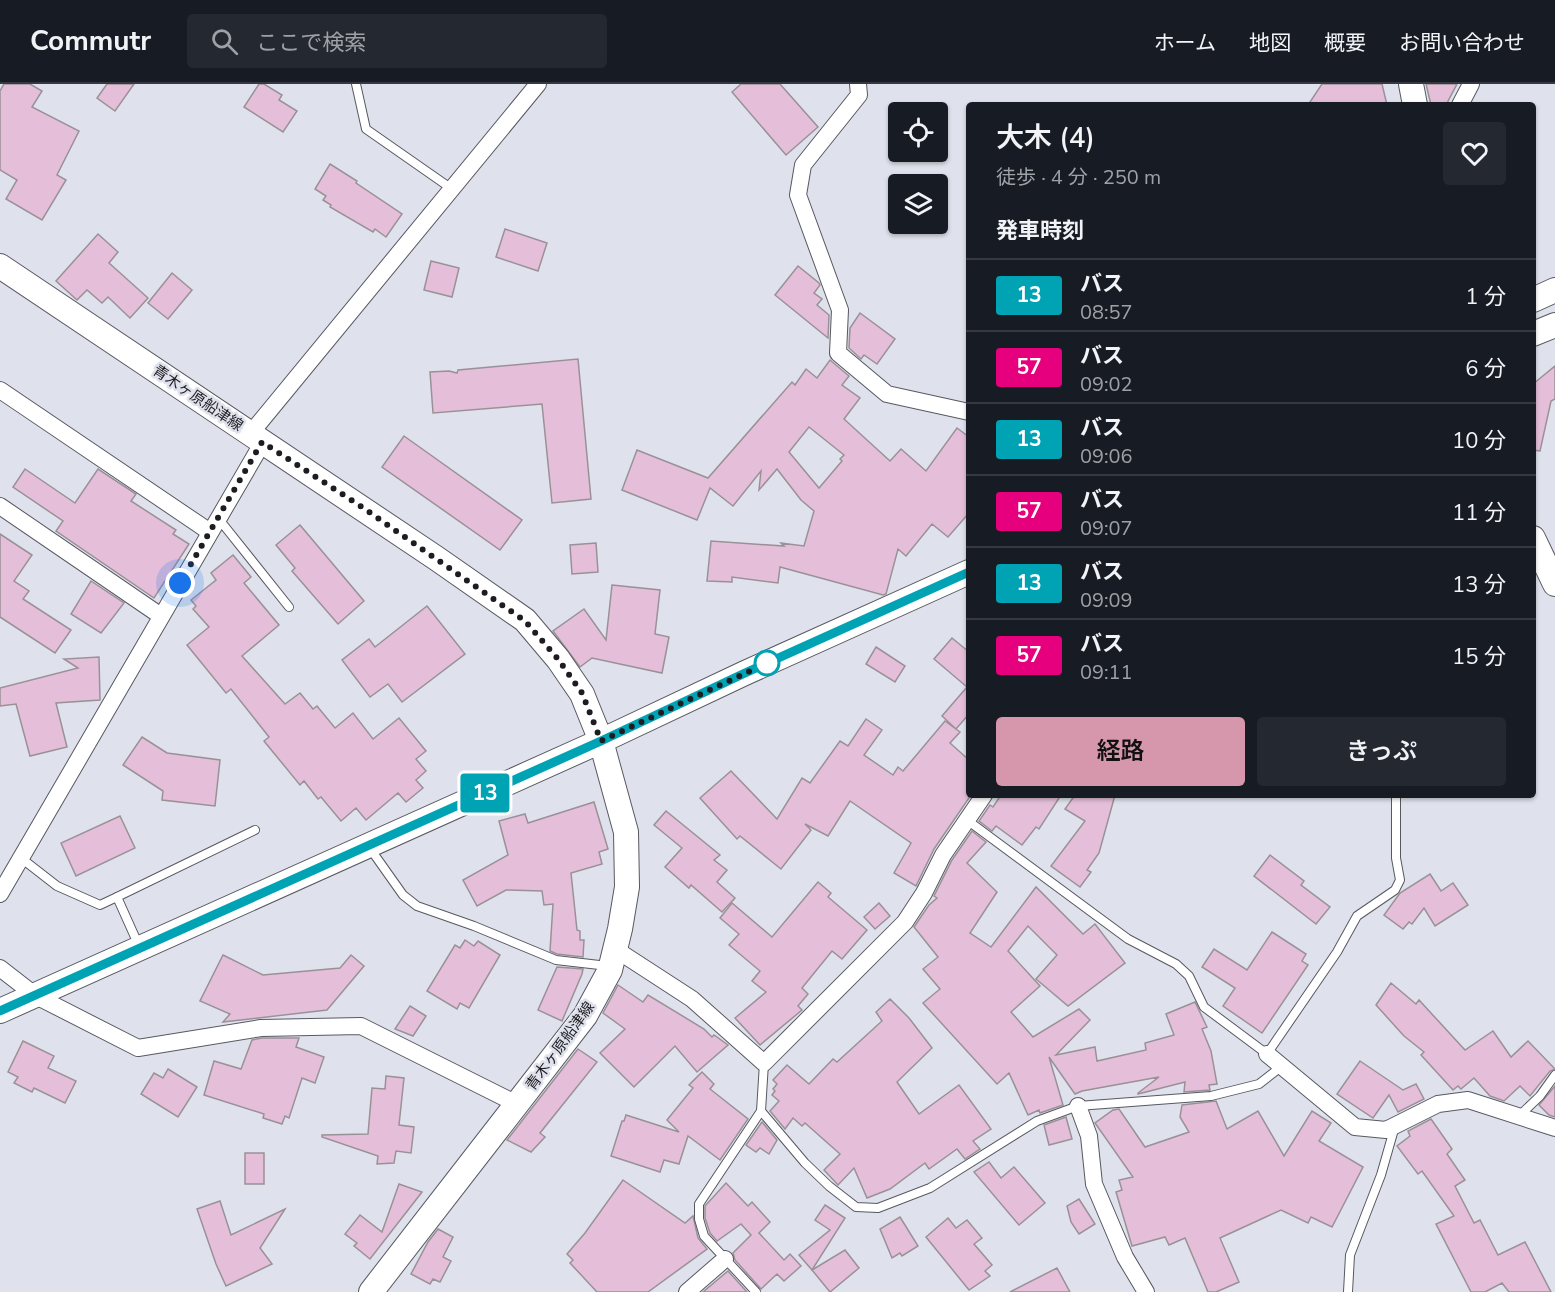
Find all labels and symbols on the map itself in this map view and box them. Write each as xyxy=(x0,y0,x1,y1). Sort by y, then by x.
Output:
street label: 青木ヶ原船津線 xyxy=(149,360,247,436)
your location xyxy=(165,568,195,598)
unlabelled marker xyxy=(754,650,780,676)
line badge: 13 xyxy=(458,774,512,812)
street label: 青木ヶ原船津線 xyxy=(521,998,599,1094)

